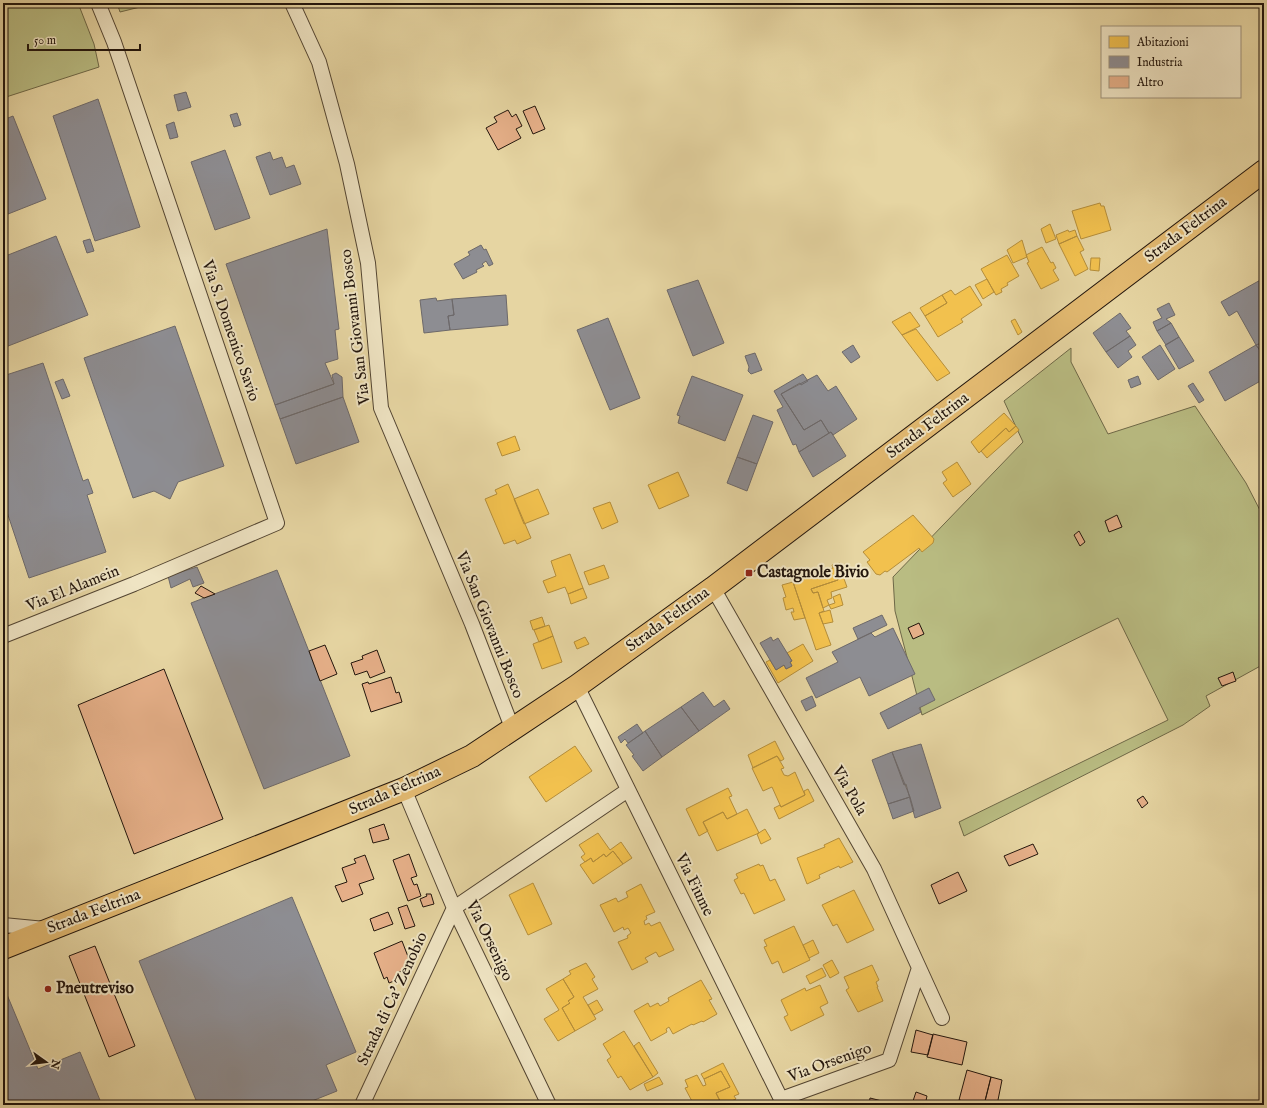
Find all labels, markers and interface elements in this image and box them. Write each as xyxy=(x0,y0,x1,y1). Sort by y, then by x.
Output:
scale bar xyxy=(28,26,140,52)
legend xyxy=(1101,26,1241,98)
text: 50 m xyxy=(34,33,56,48)
text: Abitazioni xyxy=(1136,35,1189,50)
text: Industria xyxy=(1137,55,1183,70)
text: Altro xyxy=(1136,75,1164,90)
street label: Strada Feltrina xyxy=(1141,192,1231,268)
street label: Via San Giovanni Bosco xyxy=(336,248,376,407)
street label: Via S. Domenico Savio xyxy=(196,257,264,405)
street label: Strada Feltrina xyxy=(883,388,973,464)
street label: Via San Giovanni Bosco xyxy=(450,548,528,702)
street label: Via El Alamein xyxy=(23,561,123,617)
place label: Castagnole Bivio xyxy=(757,563,869,583)
marker: Castagnole Bivio xyxy=(744,568,754,578)
street label: Strada Feltrina xyxy=(622,583,714,657)
street label: Strada Feltrina xyxy=(346,762,444,820)
street label: Via Pola xyxy=(826,762,871,819)
street label: Via Fiume xyxy=(670,849,718,920)
street label: Strada Feltrina xyxy=(45,885,144,939)
street label: Via Orsenigo xyxy=(460,896,517,985)
street label: Strada di Ca' Zenobio xyxy=(353,929,433,1069)
place label: Pneutreviso xyxy=(56,979,134,999)
marker: Pneutreviso xyxy=(43,984,53,994)
street label: Via Orsenigo xyxy=(785,1039,875,1088)
north arrow xyxy=(26,1042,66,1082)
text: N xyxy=(47,1057,63,1071)

